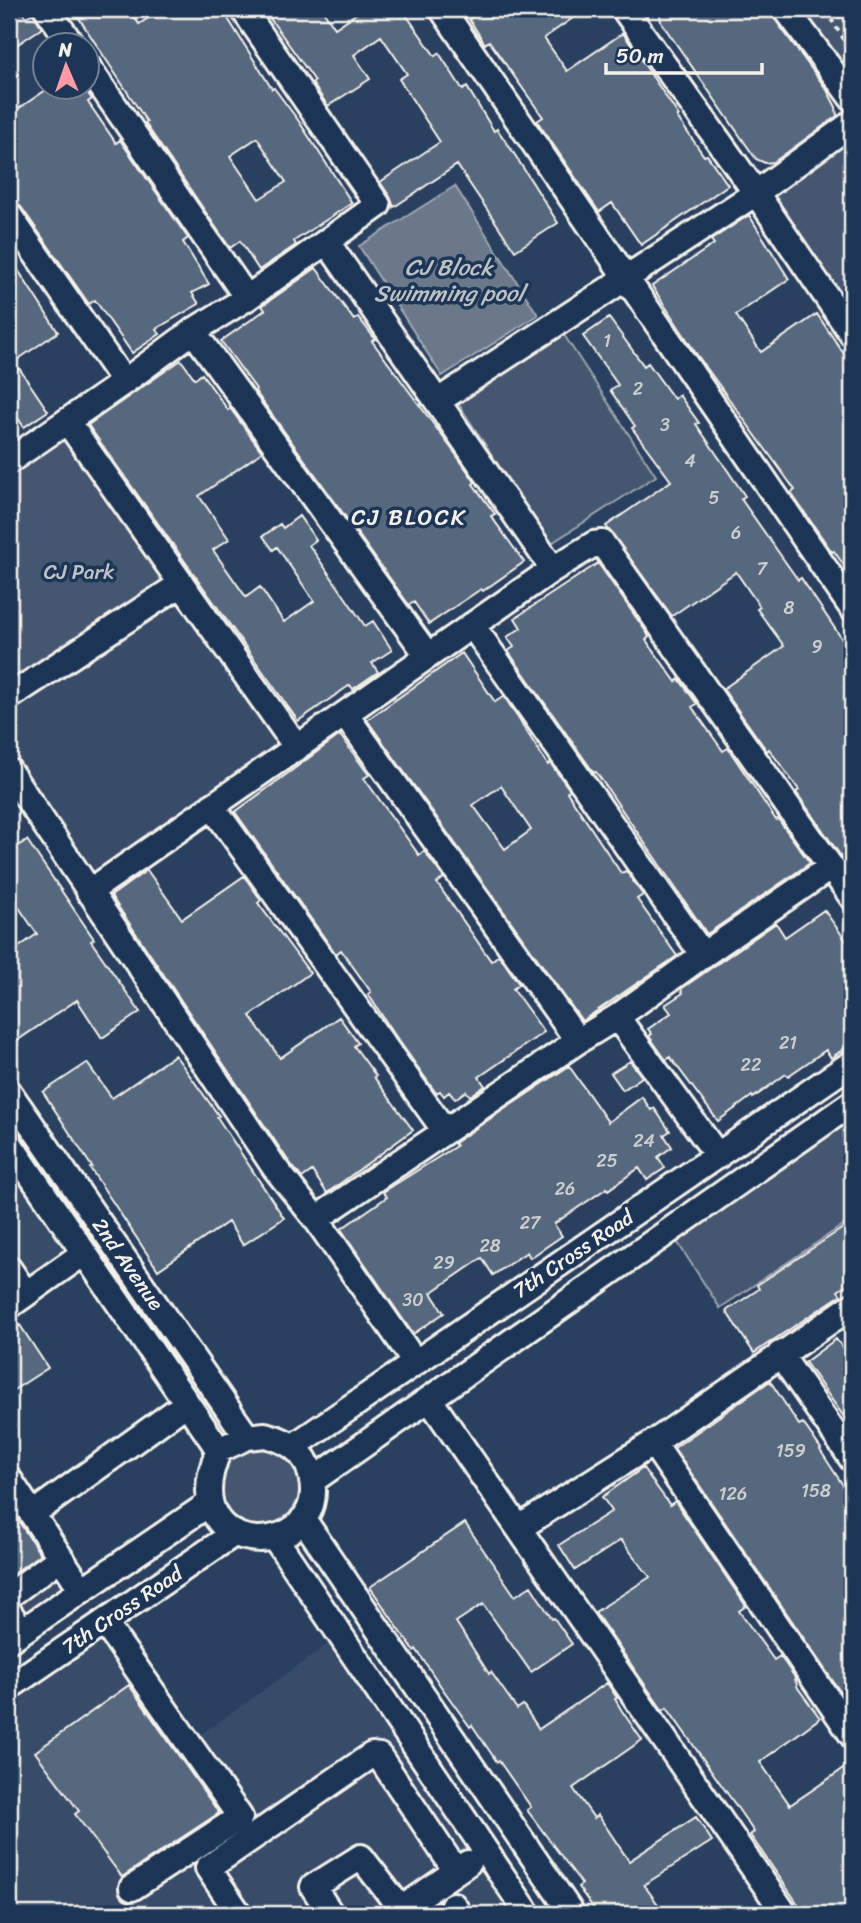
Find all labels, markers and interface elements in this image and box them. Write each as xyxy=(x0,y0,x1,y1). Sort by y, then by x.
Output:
north arrow xyxy=(32,32,102,102)
scale bar xyxy=(606,32,761,76)
text: N xyxy=(57,33,73,66)
text: 50 m xyxy=(616,37,664,75)
water label: CJ Block Swimming pool xyxy=(374,247,530,314)
house number: 1 xyxy=(603,325,611,357)
house number: 2 xyxy=(633,373,643,405)
house number: 3 xyxy=(660,409,670,441)
house number: 4 xyxy=(684,445,696,477)
house number: 5 xyxy=(709,482,720,514)
district label: CJ BLOCK xyxy=(351,497,467,538)
house number: 6 xyxy=(731,517,741,549)
park label: CJ Park xyxy=(44,553,114,591)
house number: 7 xyxy=(757,553,769,585)
house number: 8 xyxy=(784,592,795,624)
house number: 9 xyxy=(811,631,823,663)
house number: 21 xyxy=(779,1027,797,1059)
house number: 22 xyxy=(741,1049,761,1081)
house number: 24 xyxy=(633,1125,655,1157)
house number: 25 xyxy=(596,1145,618,1177)
house number: 26 xyxy=(555,1173,575,1205)
street label: 7th Cross Road xyxy=(504,1198,643,1309)
house number: 27 xyxy=(520,1207,542,1239)
street label: 2nd Avenue xyxy=(82,1209,174,1319)
house number: 28 xyxy=(479,1230,501,1262)
house number: 29 xyxy=(433,1247,455,1279)
house number: 30 xyxy=(402,1284,424,1316)
house number: 159 xyxy=(776,1435,806,1467)
house number: 158 xyxy=(801,1475,831,1507)
house number: 126 xyxy=(719,1478,747,1510)
street label: 7th Cross Road xyxy=(53,1554,192,1665)

